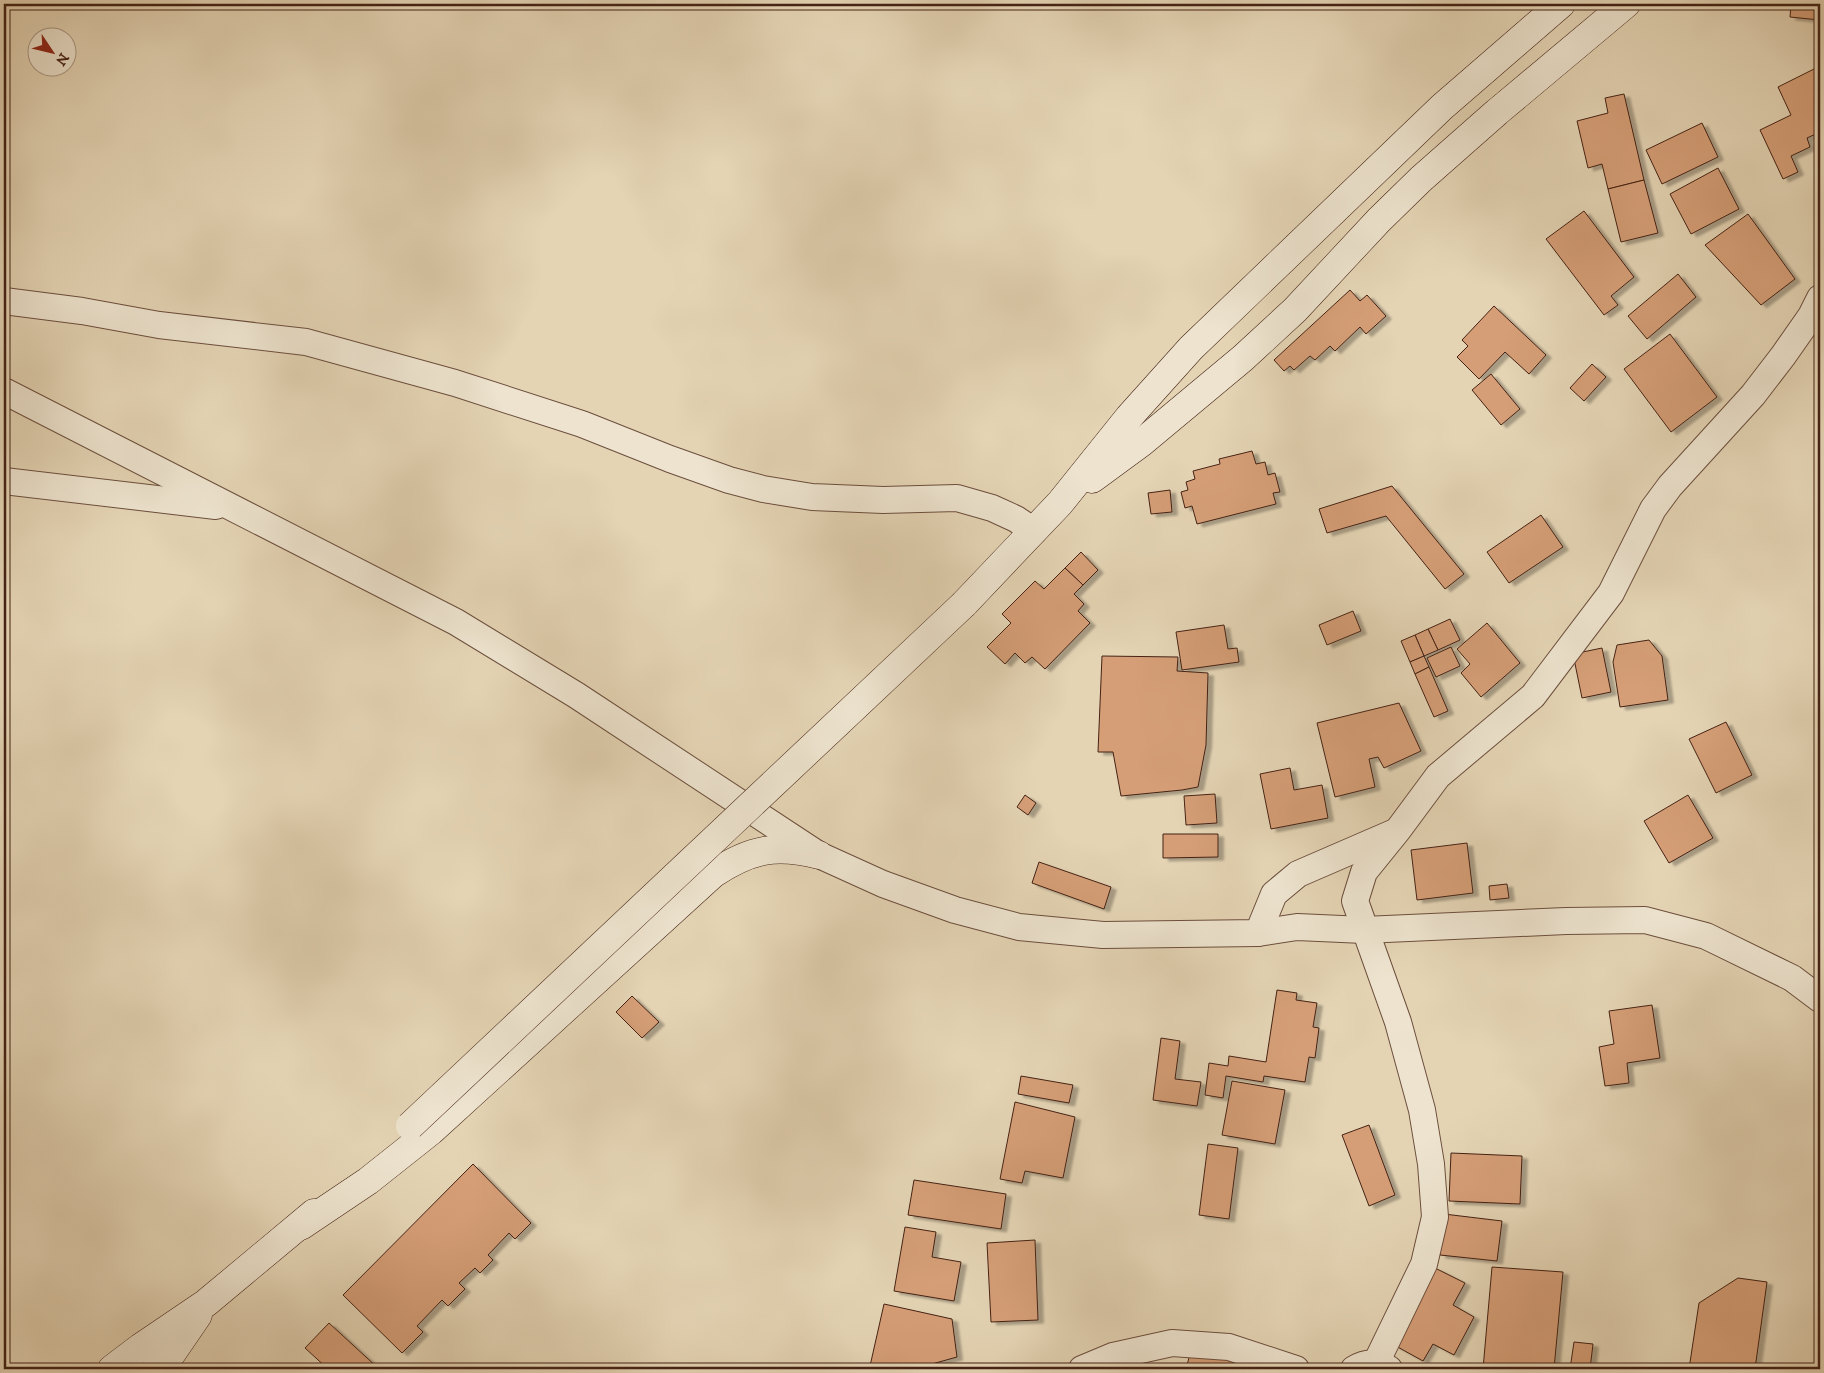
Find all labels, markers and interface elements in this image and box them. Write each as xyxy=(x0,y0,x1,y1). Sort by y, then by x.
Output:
north arrow xyxy=(28,28,78,78)
text: N xyxy=(51,49,73,69)

